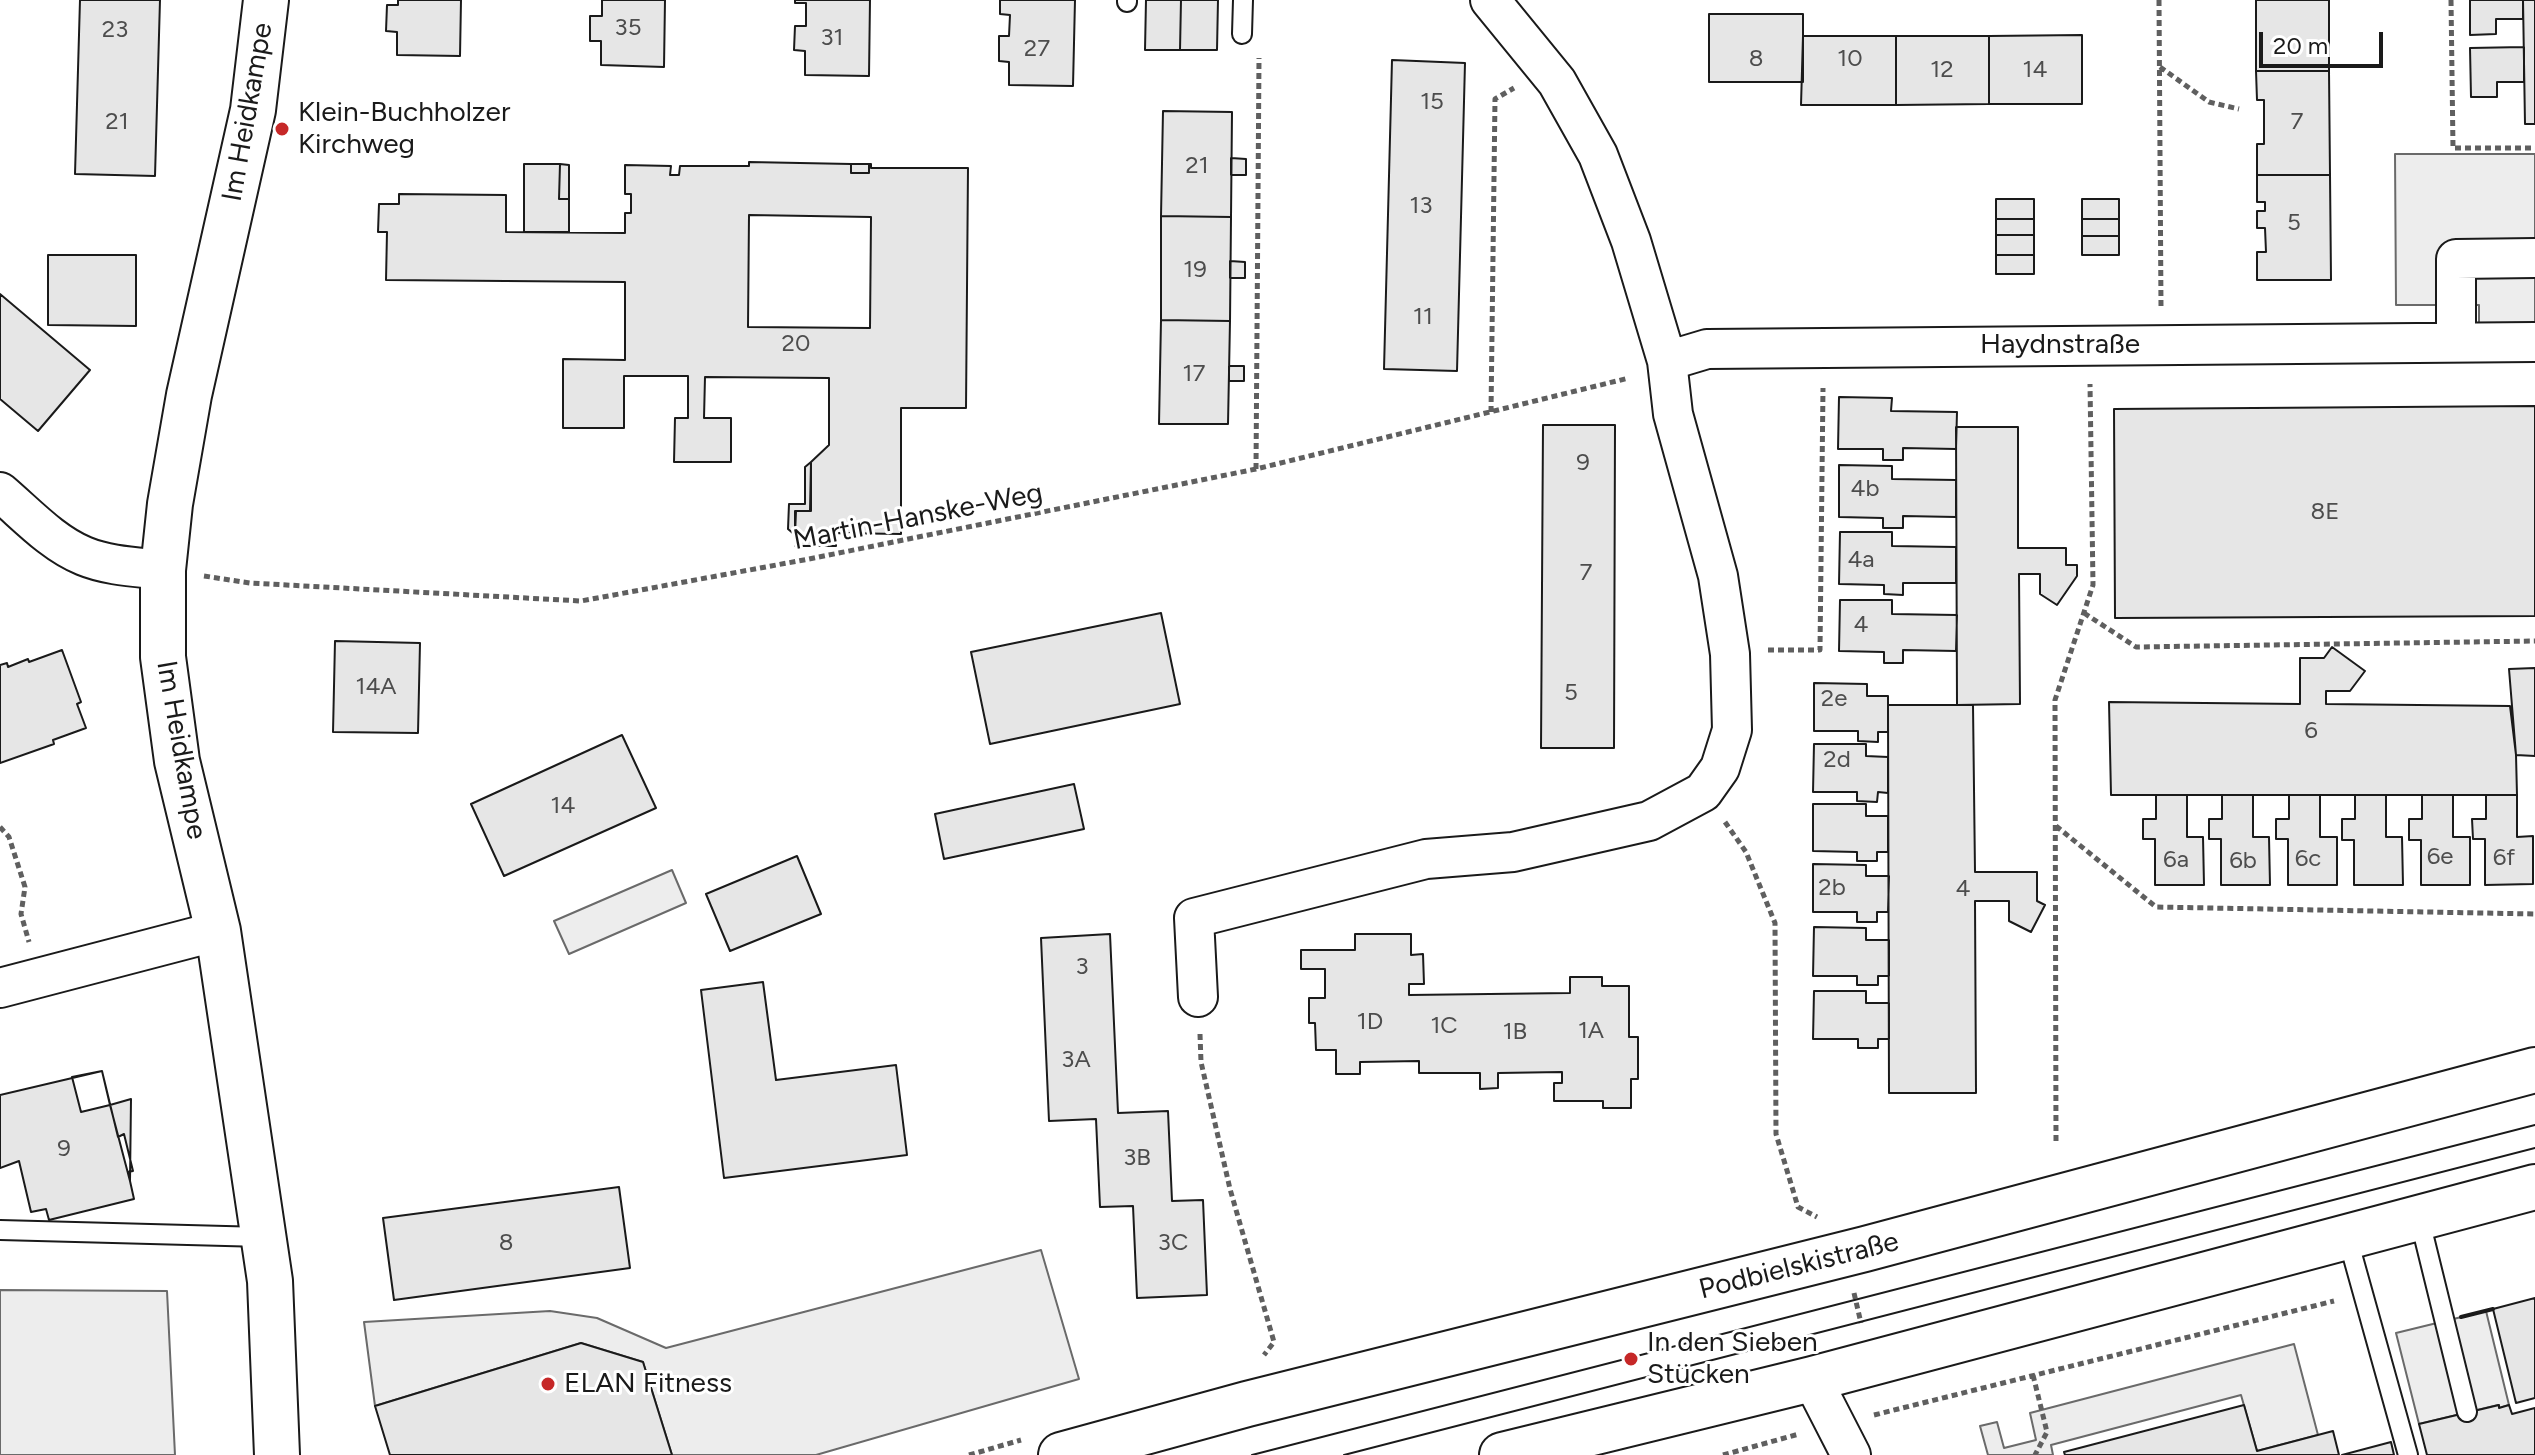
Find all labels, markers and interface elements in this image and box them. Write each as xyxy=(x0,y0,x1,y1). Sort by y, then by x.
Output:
house number: 35 xyxy=(615,14,641,42)
house number: 23 xyxy=(102,16,128,44)
scale bar xyxy=(2263,16,2387,66)
street label: Im Heidkampe xyxy=(216,20,280,204)
house number: 31 xyxy=(821,24,843,52)
text: 20 m xyxy=(2273,31,2328,60)
house number: 27 xyxy=(1024,35,1050,63)
house number: 8 xyxy=(1749,45,1763,73)
house number: 10 xyxy=(1837,45,1863,73)
house number: 12 xyxy=(1930,56,1954,84)
house number: 14 xyxy=(2023,56,2047,84)
house number: 15 xyxy=(1420,88,1444,116)
place label: Klein-Buchholzer Kirchweg xyxy=(298,96,510,162)
house number: 21 xyxy=(105,108,129,136)
house number: 7 xyxy=(2291,108,2303,136)
marker: Klein-Buchholzer Kirchweg xyxy=(273,120,291,138)
house number: 21 xyxy=(1185,152,1209,180)
house number: 13 xyxy=(1410,192,1432,220)
house number: 5 xyxy=(2287,209,2301,237)
house number: 19 xyxy=(1183,256,1207,284)
house number: 11 xyxy=(1413,303,1433,331)
street label: Haydnstraße xyxy=(1980,328,2140,362)
house number: 20 xyxy=(782,330,810,358)
house number: 17 xyxy=(1183,360,1205,388)
house number: 9 xyxy=(1576,449,1590,477)
house number: 4b xyxy=(1851,475,1879,503)
street label: Martin-Hanske-Weg xyxy=(790,476,1046,558)
house number: 8E xyxy=(2311,498,2339,526)
house number: 4a xyxy=(1847,546,1875,574)
house number: 7 xyxy=(1580,559,1592,587)
house number: 4 xyxy=(1854,611,1868,639)
street label: Im Heidkampe xyxy=(149,658,213,842)
house number: 14A xyxy=(355,673,397,701)
house number: 5 xyxy=(1564,679,1578,707)
house number: 2e xyxy=(1821,685,1847,713)
house number: 6 xyxy=(2304,717,2318,745)
house number: 2d xyxy=(1823,746,1851,774)
house number: 14 xyxy=(551,792,575,820)
house number: 6e xyxy=(2427,843,2453,871)
house number: 6f xyxy=(2493,844,2515,872)
house number: 6c xyxy=(2295,845,2321,873)
house number: 6a xyxy=(2163,846,2189,874)
house number: 6b xyxy=(2229,847,2257,875)
house number: 2b xyxy=(1818,874,1846,902)
house number: 4 xyxy=(1956,875,1970,903)
house number: 3 xyxy=(1075,953,1089,981)
house number: 1D xyxy=(1357,1008,1383,1036)
house number: 1C xyxy=(1430,1012,1458,1040)
house number: 1A xyxy=(1578,1017,1604,1045)
house number: 1B xyxy=(1503,1018,1527,1046)
house number: 3A xyxy=(1061,1046,1091,1074)
house number: 9 xyxy=(57,1135,71,1163)
house number: 3B xyxy=(1123,1144,1151,1172)
street label: Podbielskistraße xyxy=(1696,1225,1902,1307)
house number: 8 xyxy=(499,1229,513,1257)
house number: 3C xyxy=(1158,1229,1188,1257)
place label: In den Sieben Stücken xyxy=(1647,1326,1818,1392)
marker: In den Sieben Stücken xyxy=(1622,1350,1640,1368)
place label: ELAN Fitness xyxy=(564,1367,732,1401)
marker: ELAN Fitness xyxy=(539,1375,557,1393)

